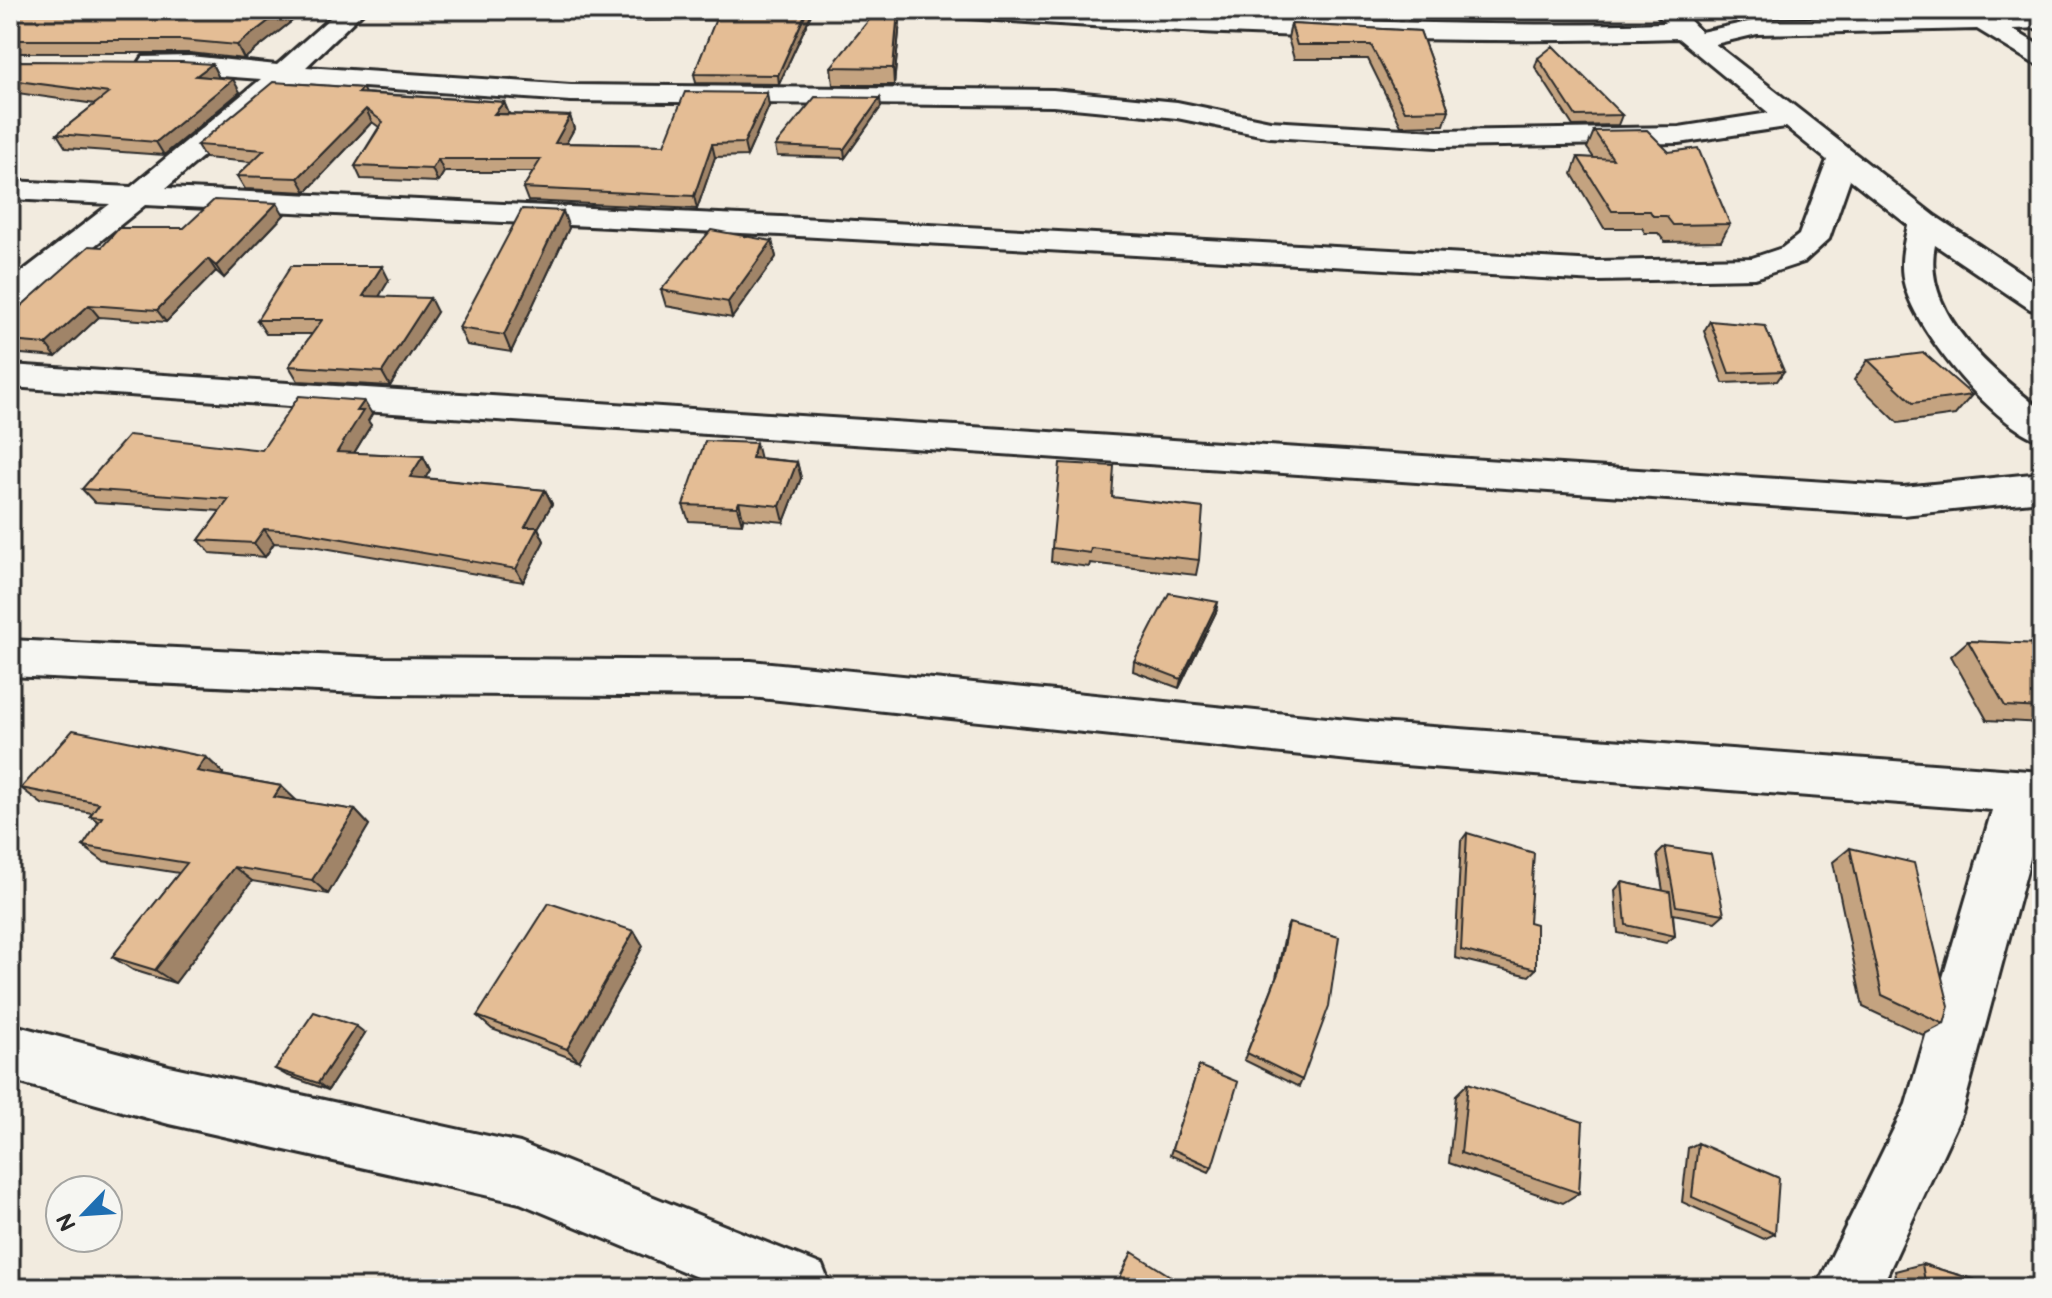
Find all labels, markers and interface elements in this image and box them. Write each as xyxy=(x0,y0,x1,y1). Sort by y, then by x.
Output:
north arrow xyxy=(44,1174,124,1254)
text: N xyxy=(52,1209,83,1235)

